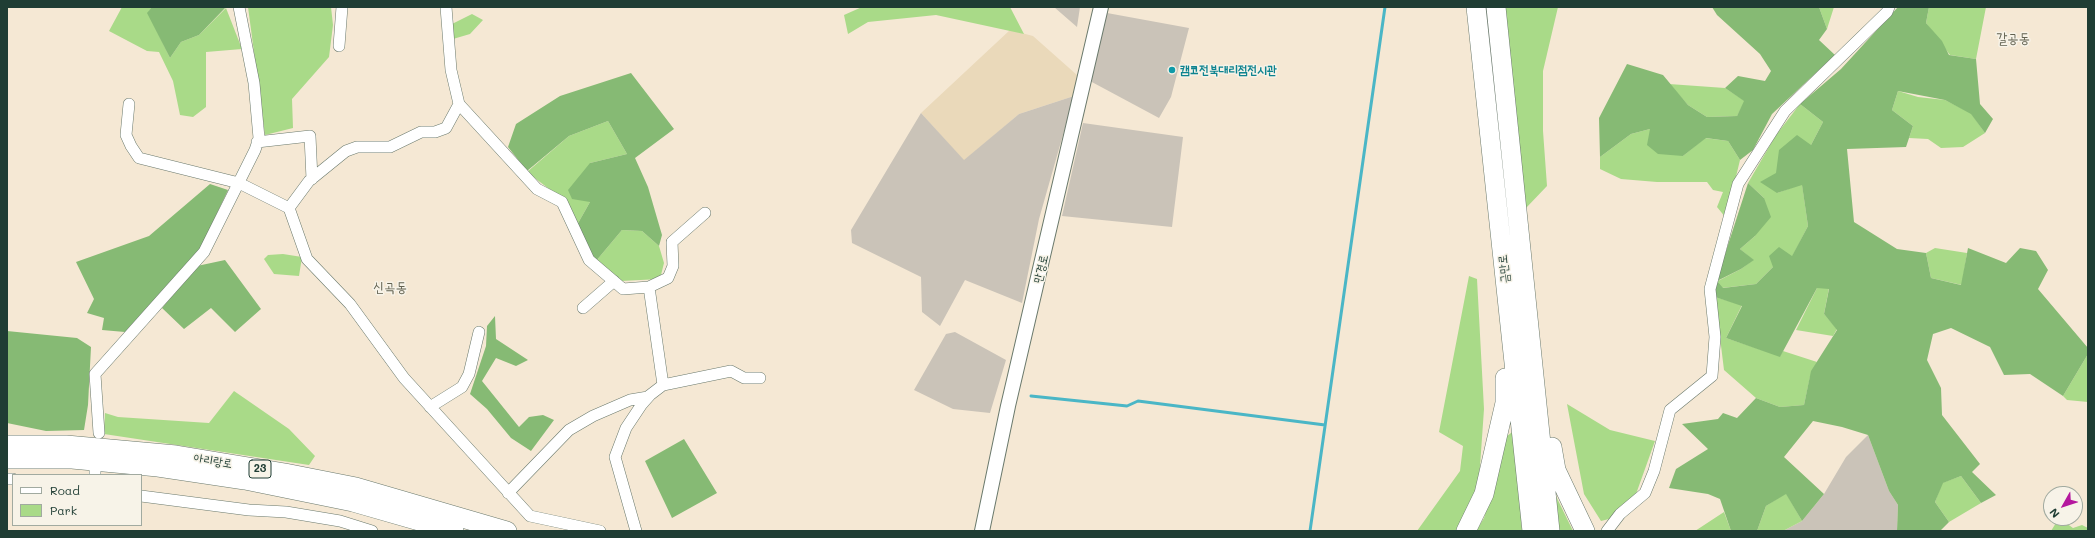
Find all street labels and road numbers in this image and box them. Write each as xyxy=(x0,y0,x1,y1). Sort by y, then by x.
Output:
street label: 만경로 xyxy=(1031,253,1051,285)
street label: 금만로 xyxy=(1495,254,1513,284)
street label: 아리랑로 xyxy=(193,451,233,471)
road number: 23 xyxy=(249,460,271,478)

